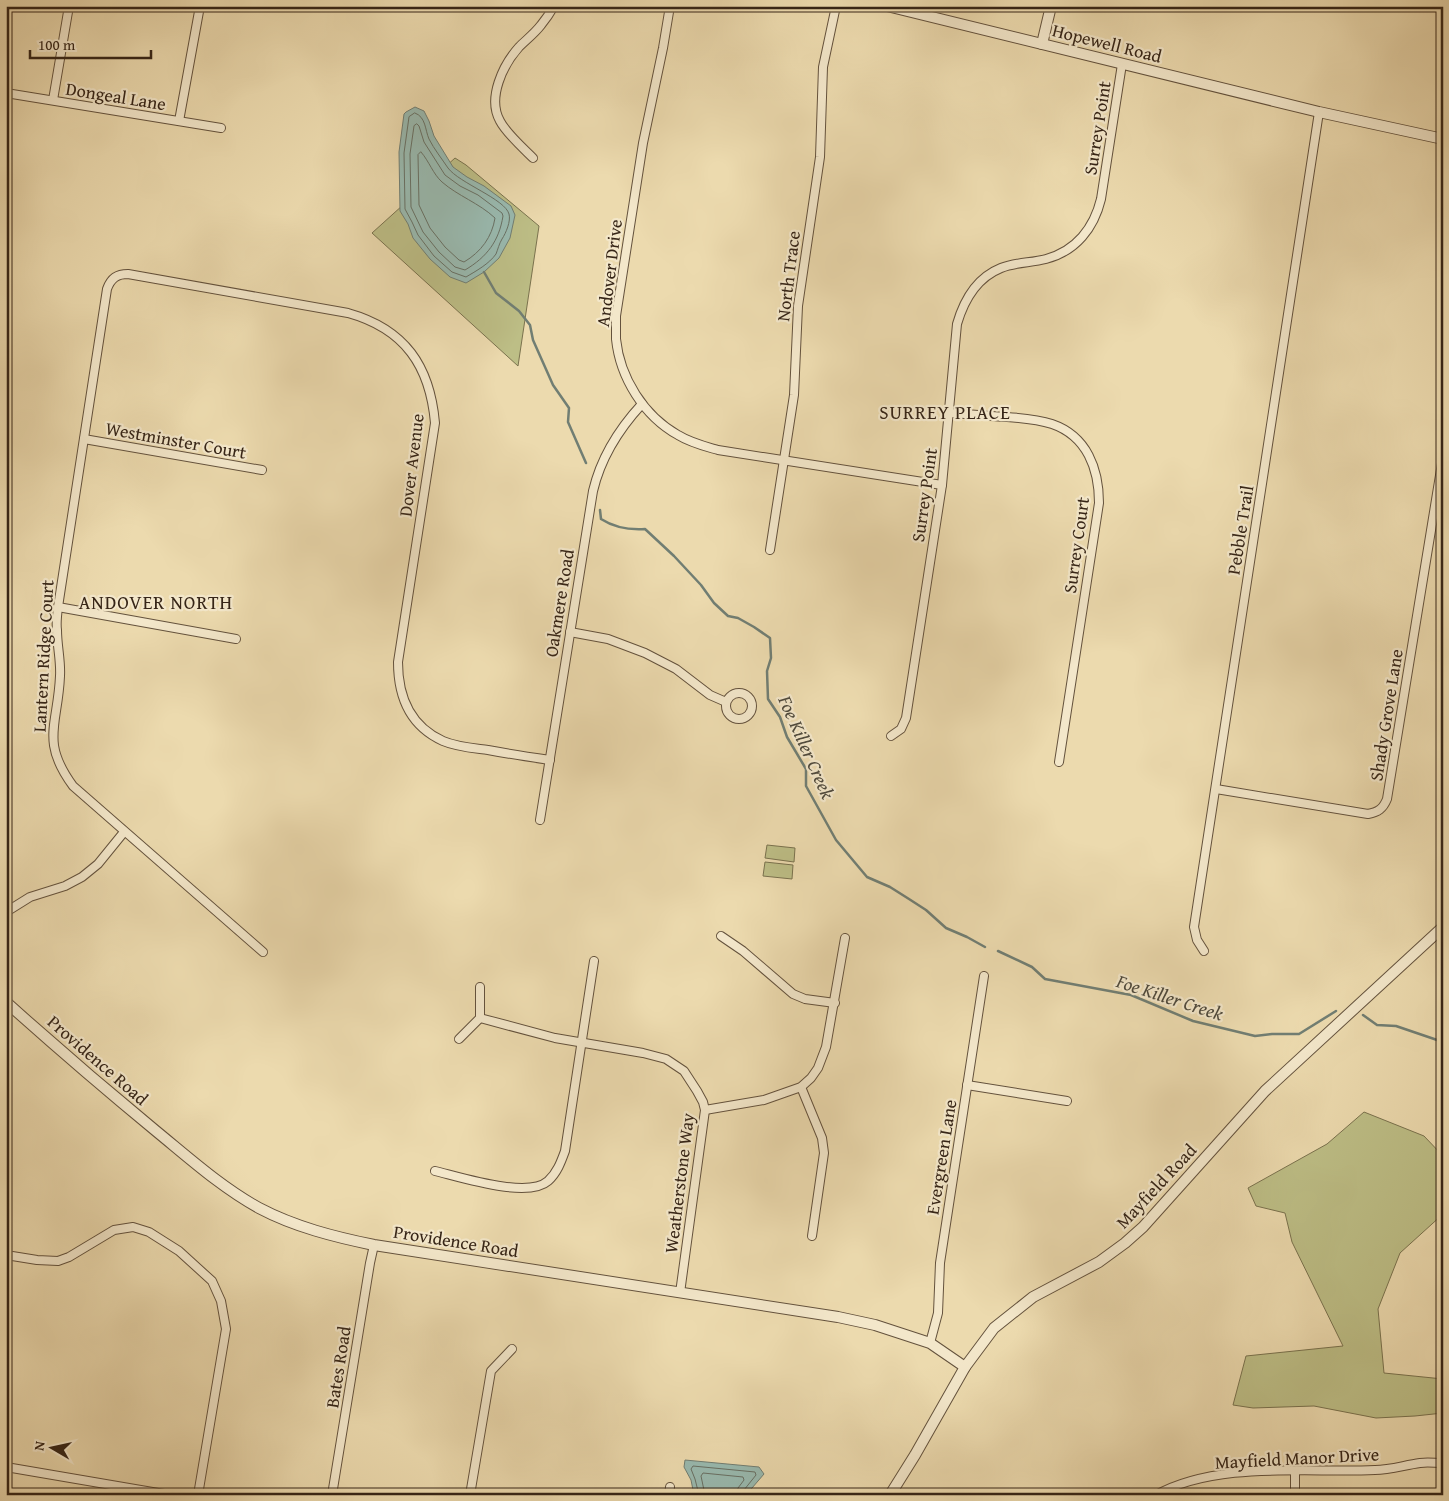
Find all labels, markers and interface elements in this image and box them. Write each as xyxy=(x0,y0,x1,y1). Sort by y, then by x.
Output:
street label: Hopewell Road xyxy=(1049,16,1165,70)
scale bar xyxy=(30,28,151,60)
text: 100 m xyxy=(38,34,76,55)
street label: Dongeal Lane xyxy=(64,75,168,117)
street label: Surrey Point xyxy=(1076,78,1118,177)
street label: Andover Drive xyxy=(589,218,629,328)
street label: North Trace xyxy=(769,229,807,323)
district label: SURREY PLACE xyxy=(879,398,1011,426)
street label: Dover Avenue xyxy=(391,412,431,518)
street label: Westminster Court xyxy=(104,414,249,466)
street label: Surrey Point xyxy=(904,446,944,544)
street label: Pebble Trail xyxy=(1220,483,1260,577)
street label: Surrey Court xyxy=(1056,494,1096,595)
street label: Oakmere Road xyxy=(537,547,581,659)
street label: Lantern Ridge Court xyxy=(26,578,61,733)
district label: ANDOVER NORTH xyxy=(79,588,233,616)
street label: Shady Grove Lane xyxy=(1362,647,1410,783)
water label: Foe Killer Creek xyxy=(771,690,842,804)
water label: Foe Killer Creek xyxy=(1112,966,1227,1028)
street label: Providence Road xyxy=(42,1009,155,1112)
street label: Evergreen Lane xyxy=(919,1097,963,1217)
street label: Weatherstone Way xyxy=(657,1111,701,1255)
street label: Mayfield Road xyxy=(1109,1137,1203,1235)
street label: Providence Road xyxy=(392,1218,521,1264)
street label: Bates Road xyxy=(318,1324,358,1410)
north arrow xyxy=(28,1424,78,1474)
text: N xyxy=(29,1439,50,1452)
street label: Mayfield Manor Drive xyxy=(1214,1440,1380,1476)

